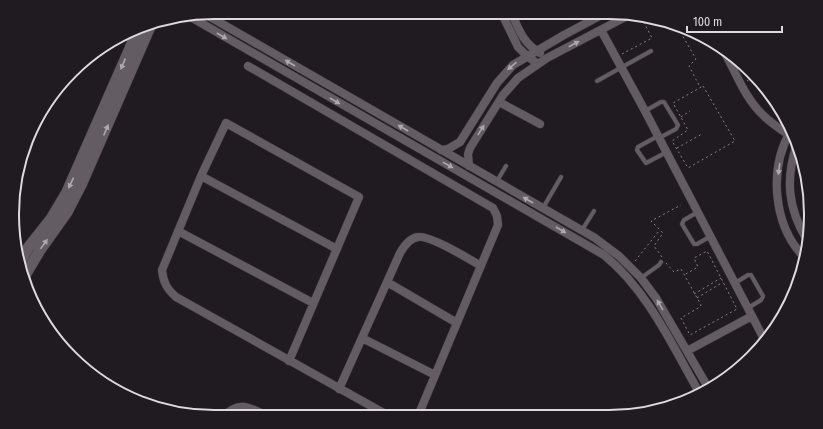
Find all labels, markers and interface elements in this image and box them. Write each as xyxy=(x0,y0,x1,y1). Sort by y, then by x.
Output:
scale bar xyxy=(687,8,782,34)
text: 100 m xyxy=(693,15,722,29)
one-way arrow xyxy=(216,32,228,39)
one-way arrow xyxy=(568,41,580,47)
one-way arrow xyxy=(120,58,126,70)
one-way arrow xyxy=(284,59,296,66)
one-way arrow xyxy=(507,62,518,71)
one-way arrow xyxy=(329,97,341,104)
one-way arrow xyxy=(102,124,109,136)
one-way arrow xyxy=(397,124,409,131)
one-way arrow xyxy=(477,125,485,135)
one-way arrow xyxy=(442,162,454,169)
one-way arrow xyxy=(776,163,782,175)
one-way arrow xyxy=(68,178,74,189)
one-way arrow xyxy=(522,196,534,203)
one-way arrow xyxy=(555,226,567,233)
one-way arrow xyxy=(40,238,48,249)
one-way arrow xyxy=(657,299,664,311)

